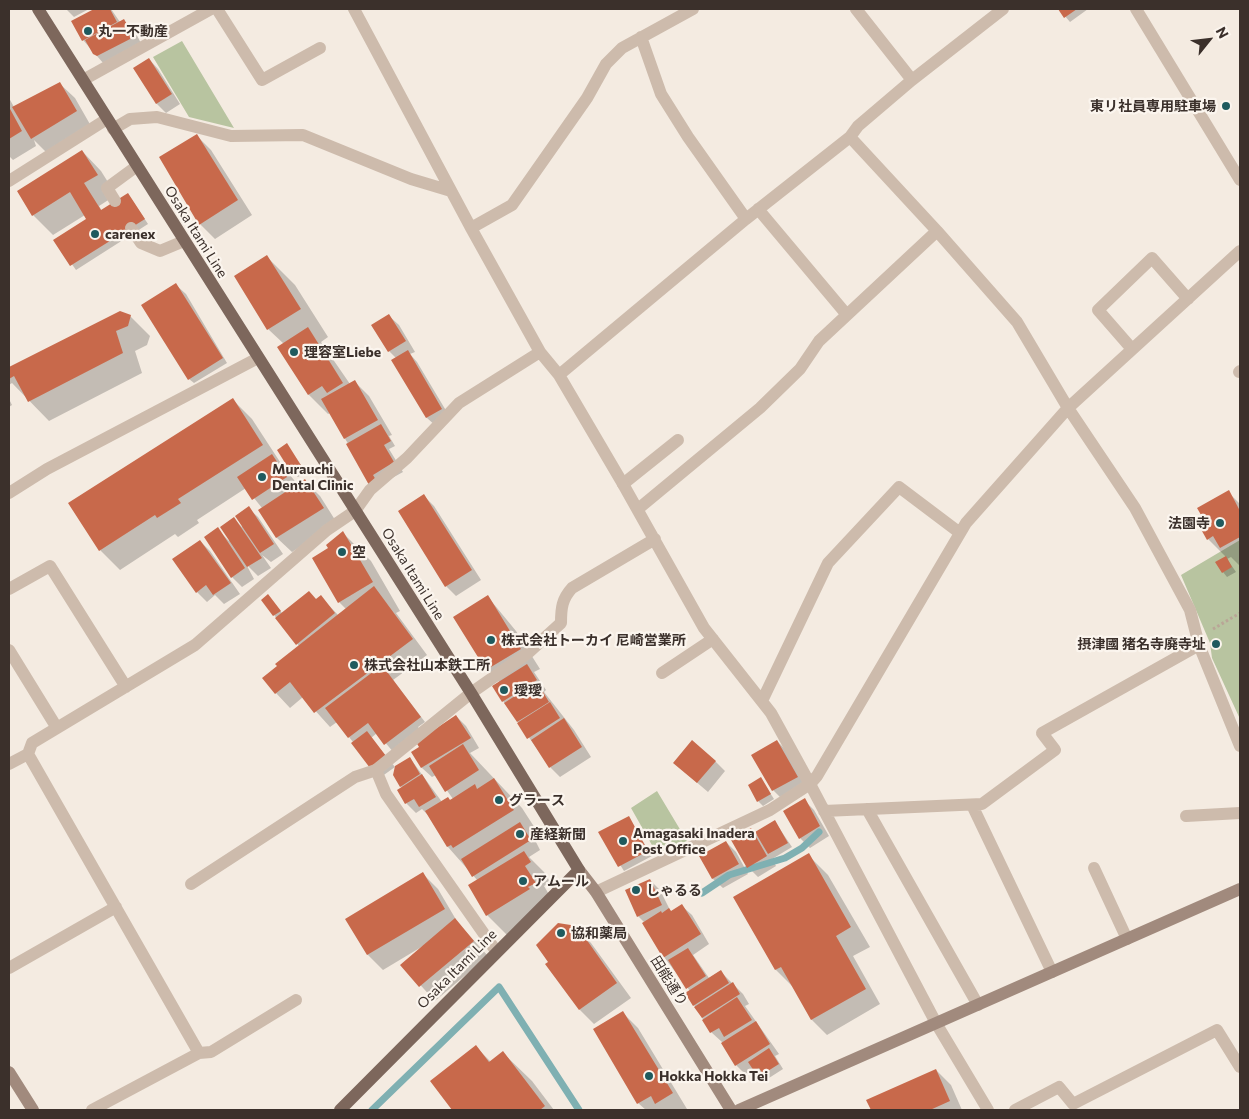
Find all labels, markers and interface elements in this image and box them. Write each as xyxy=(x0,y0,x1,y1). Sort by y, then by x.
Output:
north arrow xyxy=(1184,15,1234,65)
place label: 丸一不動産 xyxy=(98,23,168,39)
text: N xyxy=(1213,24,1233,41)
marker: 丸一不動産 xyxy=(82,25,94,37)
place label: 東リ社員専用駐車場 xyxy=(1090,98,1216,114)
marker: 東リ社員専用駐車場 xyxy=(1220,100,1232,112)
street label: Osaka Itami Line xyxy=(161,183,231,281)
place label: carenex xyxy=(105,226,156,242)
marker: carenex xyxy=(89,228,101,240)
place label: 理容室Liebe xyxy=(304,344,381,360)
marker: 理容室Liebe xyxy=(288,346,300,358)
place label: Murauchi Dental Clinic xyxy=(272,461,354,494)
marker: Murauchi Dental Clinic xyxy=(256,471,268,483)
place label: 法園寺 xyxy=(1168,515,1210,531)
marker: 法園寺 xyxy=(1214,517,1226,529)
street label: Osaka Itami Line xyxy=(378,525,448,623)
place label: 空 xyxy=(352,544,366,560)
marker: 空 xyxy=(336,546,348,558)
place label: 株式会社トーカイ 尼崎営業所 xyxy=(501,632,686,648)
marker: 株式会社トーカイ 尼崎営業所 xyxy=(485,634,497,646)
place label: 摂津國 猪名寺廃寺址 xyxy=(1077,636,1206,652)
marker: 摂津國 猪名寺廃寺址 xyxy=(1210,638,1222,650)
place label: 株式会社山本鉄工所 xyxy=(364,657,490,673)
marker: 株式会社山本鉄工所 xyxy=(348,659,360,671)
place label: 璦璦 xyxy=(514,682,542,698)
marker: 璦璦 xyxy=(498,684,510,696)
place label: グラース xyxy=(509,792,565,808)
marker: グラース xyxy=(493,794,505,806)
place label: Amagasaki Inadera Post Office xyxy=(633,825,755,858)
place label: 産経新聞 xyxy=(530,826,586,842)
marker: 産経新聞 xyxy=(514,828,526,840)
marker: Amagasaki Inadera Post Office xyxy=(617,835,629,847)
place label: アムール xyxy=(533,873,589,889)
marker: アムール xyxy=(517,875,529,887)
place label: しゃるる xyxy=(646,882,702,898)
marker: しゃるる xyxy=(630,884,642,896)
place label: 協和薬局 xyxy=(571,925,627,941)
street label: Osaka Itami Line xyxy=(414,926,500,1012)
marker: 協和薬局 xyxy=(555,927,567,939)
street label: 田能通り xyxy=(647,953,691,1009)
place label: Hokka Hokka Tei xyxy=(659,1068,768,1084)
marker: Hokka Hokka Tei xyxy=(643,1070,655,1082)

